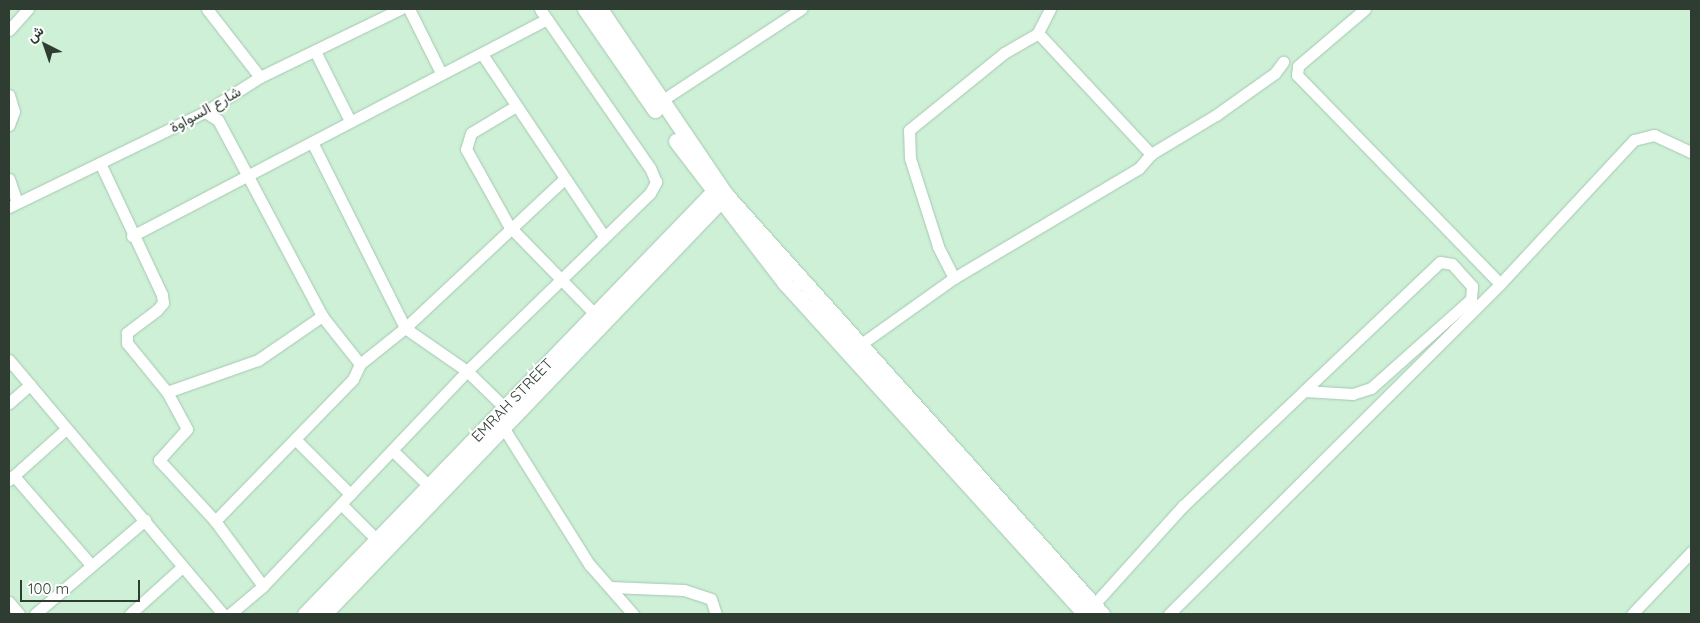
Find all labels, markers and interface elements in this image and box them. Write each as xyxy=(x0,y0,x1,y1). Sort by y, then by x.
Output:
north arrow xyxy=(20,20,70,70)
text: ش xyxy=(23,21,47,46)
street label: شارع السواوة xyxy=(166,82,244,136)
street label: EMRAH STREET xyxy=(468,354,556,446)
scale bar xyxy=(22,570,142,602)
text: 100 m xyxy=(28,579,69,598)

